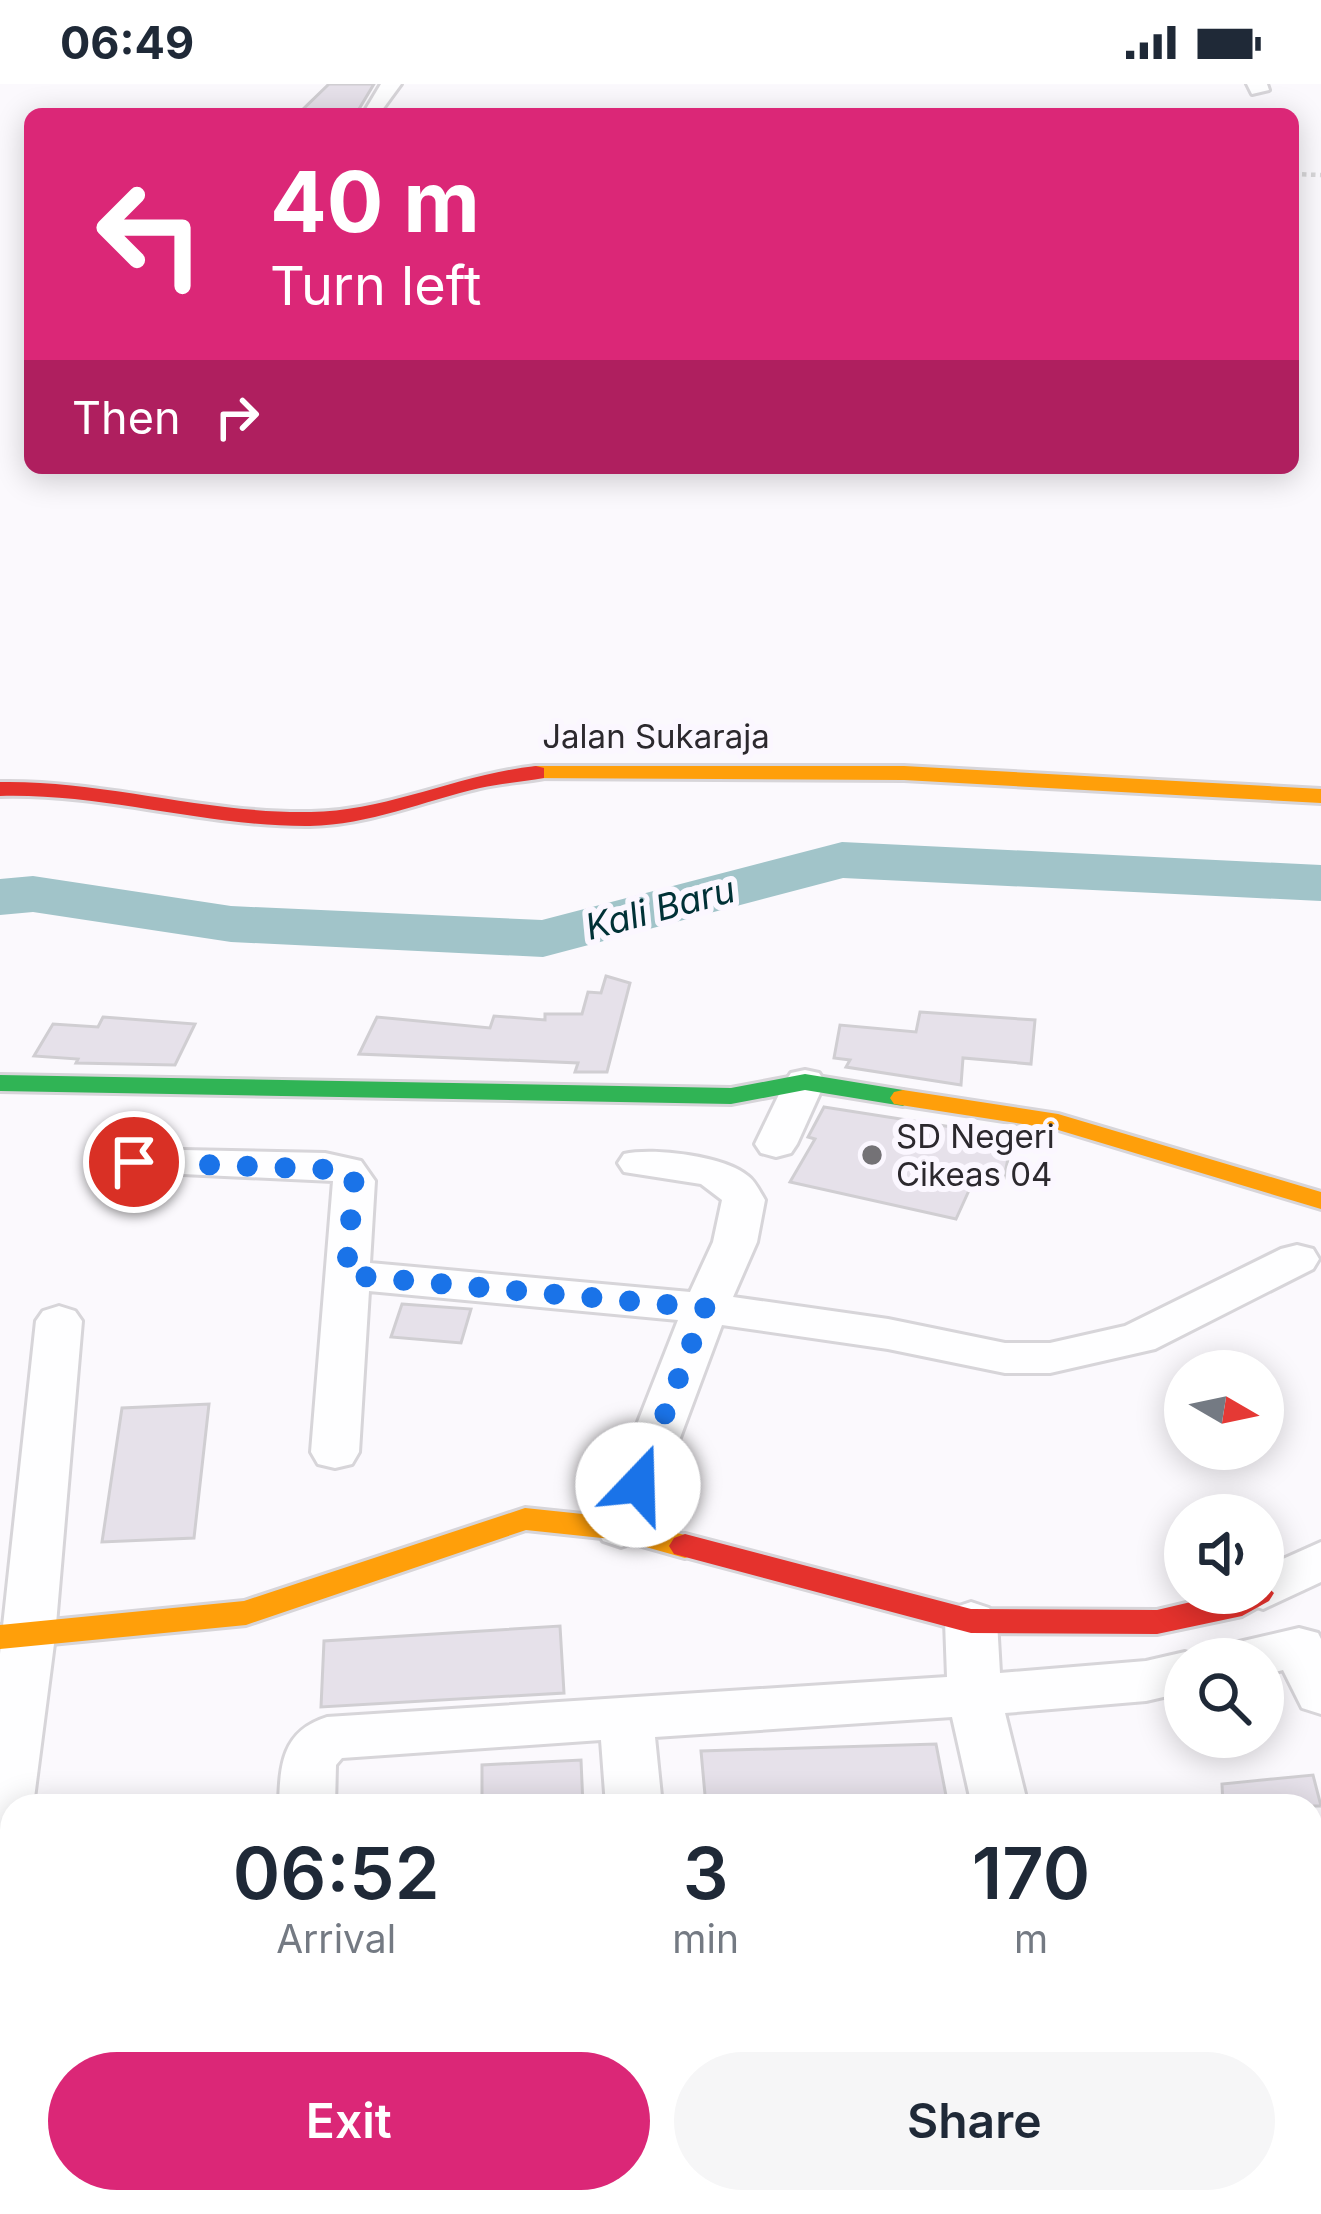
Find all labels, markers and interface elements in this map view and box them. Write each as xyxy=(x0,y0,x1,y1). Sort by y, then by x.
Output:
text: 06:49 xyxy=(60,15,194,70)
text: 40 m xyxy=(270,151,480,252)
icon: left xyxy=(72,156,228,312)
text: Turn left xyxy=(270,253,481,318)
icon: right xyxy=(204,384,270,450)
text: Then xyxy=(72,390,180,445)
street label: Jalan Sukaraja xyxy=(542,716,770,756)
water label: Kali Baru xyxy=(580,867,740,949)
pin xyxy=(83,1111,185,1213)
place label: SD Negeri Cikeas 04 xyxy=(896,1116,1055,1194)
icon: arrive xyxy=(101,1129,167,1195)
marker: SD Negeri Cikeas 04 xyxy=(859,1142,885,1168)
north arrow xyxy=(1164,1350,1284,1470)
map controls xyxy=(1164,1350,1284,1758)
position arrow xyxy=(575,1422,701,1548)
button: sound xyxy=(1164,1494,1284,1614)
button: search xyxy=(1164,1638,1284,1758)
text: 06:52 xyxy=(233,1829,440,1916)
text: 3 xyxy=(683,1829,729,1916)
text: 170 xyxy=(972,1829,1090,1916)
text: Arrival xyxy=(276,1915,396,1962)
text: min xyxy=(672,1915,739,1962)
text: m xyxy=(1014,1915,1048,1962)
button: Exit xyxy=(48,2052,650,2190)
button: Share xyxy=(674,2052,1275,2190)

